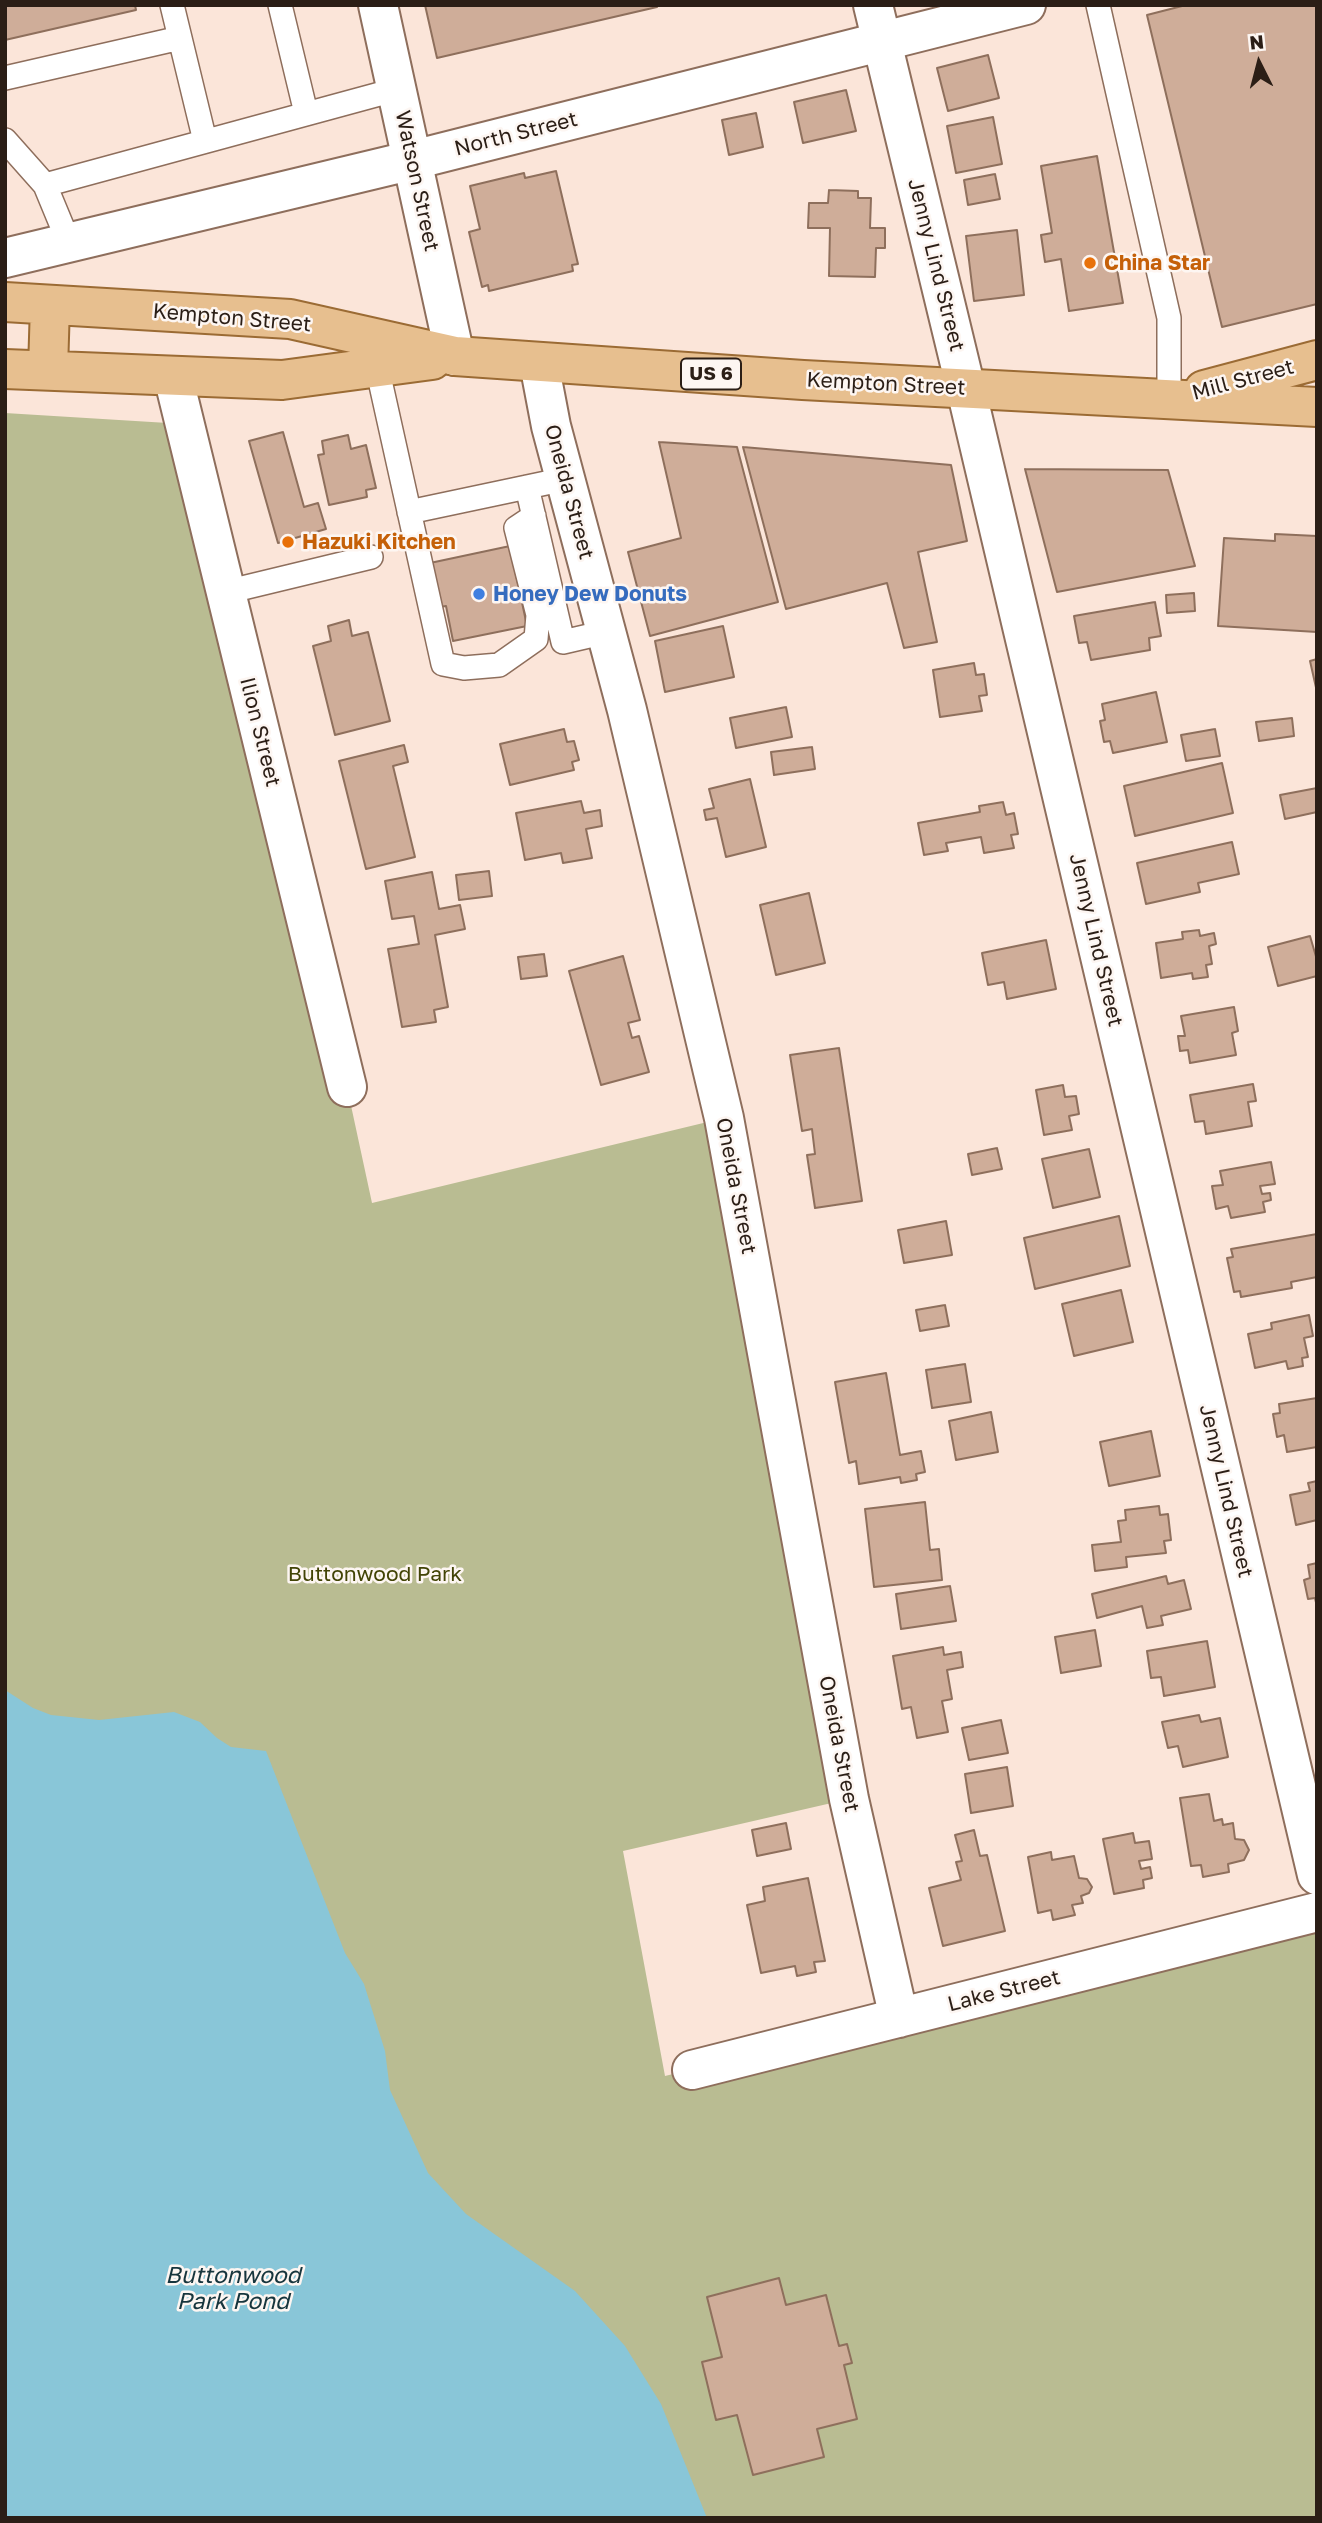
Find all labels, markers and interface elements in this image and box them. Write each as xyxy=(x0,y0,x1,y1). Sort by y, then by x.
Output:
north arrow xyxy=(1224,28,1294,98)
text: N xyxy=(1248,29,1265,54)
street label: North Street xyxy=(452,107,580,161)
street label: Watson Street xyxy=(390,108,444,254)
street label: Jenny Lind Street xyxy=(902,176,970,354)
place label: China Star xyxy=(1104,250,1210,276)
marker: China Star xyxy=(1082,255,1098,271)
street label: Kempton Street xyxy=(152,299,312,337)
street label: Mill Street xyxy=(1189,354,1297,406)
road number: US 6 xyxy=(681,358,741,390)
street label: Kempton Street xyxy=(806,367,966,401)
street label: Oneida Street xyxy=(539,422,599,562)
place label: Hazuki Kitchen xyxy=(302,529,456,555)
marker: Hazuki Kitchen xyxy=(280,534,296,550)
place label: Honey Dew Donuts xyxy=(493,581,687,607)
marker: Honey Dew Donuts xyxy=(471,586,487,602)
street label: Ilion Street xyxy=(234,675,286,789)
street label: Jenny Lind Street xyxy=(1064,851,1128,1029)
street label: Oneida Street xyxy=(710,1116,762,1256)
street label: Jenny Lind Street xyxy=(1194,1402,1258,1580)
park label: Buttonwood Park xyxy=(288,1561,462,1587)
street label: Oneida Street xyxy=(813,1674,865,1814)
street label: Lake Street xyxy=(945,1965,1063,2017)
water label: Buttonwood Park Pond xyxy=(165,2262,301,2316)

